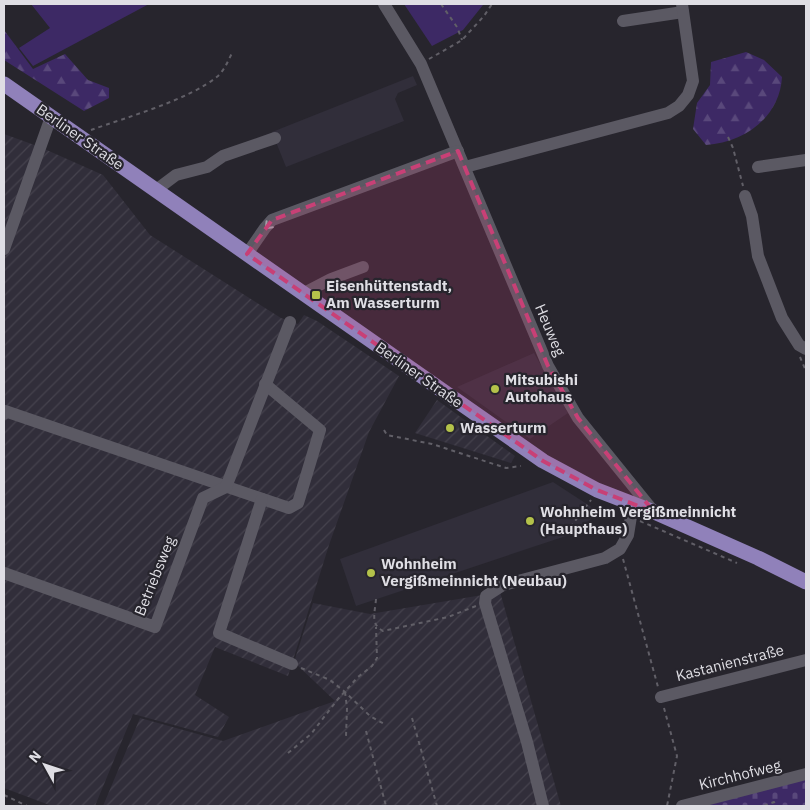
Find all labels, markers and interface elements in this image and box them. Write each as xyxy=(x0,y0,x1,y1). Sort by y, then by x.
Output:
street label: Berliner Straße xyxy=(33,99,128,174)
one-way arrow xyxy=(265,220,274,229)
place label: Eisenhüttenstadt, Am Wasserturm xyxy=(326,276,452,312)
marker: Eisenhüttenstadt, Am Wasserturm xyxy=(310,289,322,301)
street label: Heuweg xyxy=(531,301,570,359)
street label: Berliner Straße xyxy=(372,337,467,412)
place label: Mitsubishi Autohaus xyxy=(505,370,578,406)
marker: Mitsubishi Autohaus xyxy=(489,383,501,395)
place label: Wasserturm xyxy=(460,418,546,437)
marker: Wasserturm xyxy=(444,422,456,434)
place label: Wohnheim Vergißmeinnicht (Haupthaus) xyxy=(540,502,737,538)
marker: Wohnheim Vergißmeinnicht (Haupthaus) xyxy=(524,515,536,527)
street label: Betriebsweg xyxy=(130,533,179,618)
place label: Wohnheim Vergißmeinnicht (Neubau) xyxy=(381,554,567,590)
marker: Wohnheim Vergißmeinnicht (Neubau) xyxy=(365,567,377,579)
street label: Kastanienstraße xyxy=(674,640,786,685)
north arrow xyxy=(20,740,70,790)
text: N xyxy=(25,747,45,766)
street label: Kirchhofweg xyxy=(697,755,783,794)

